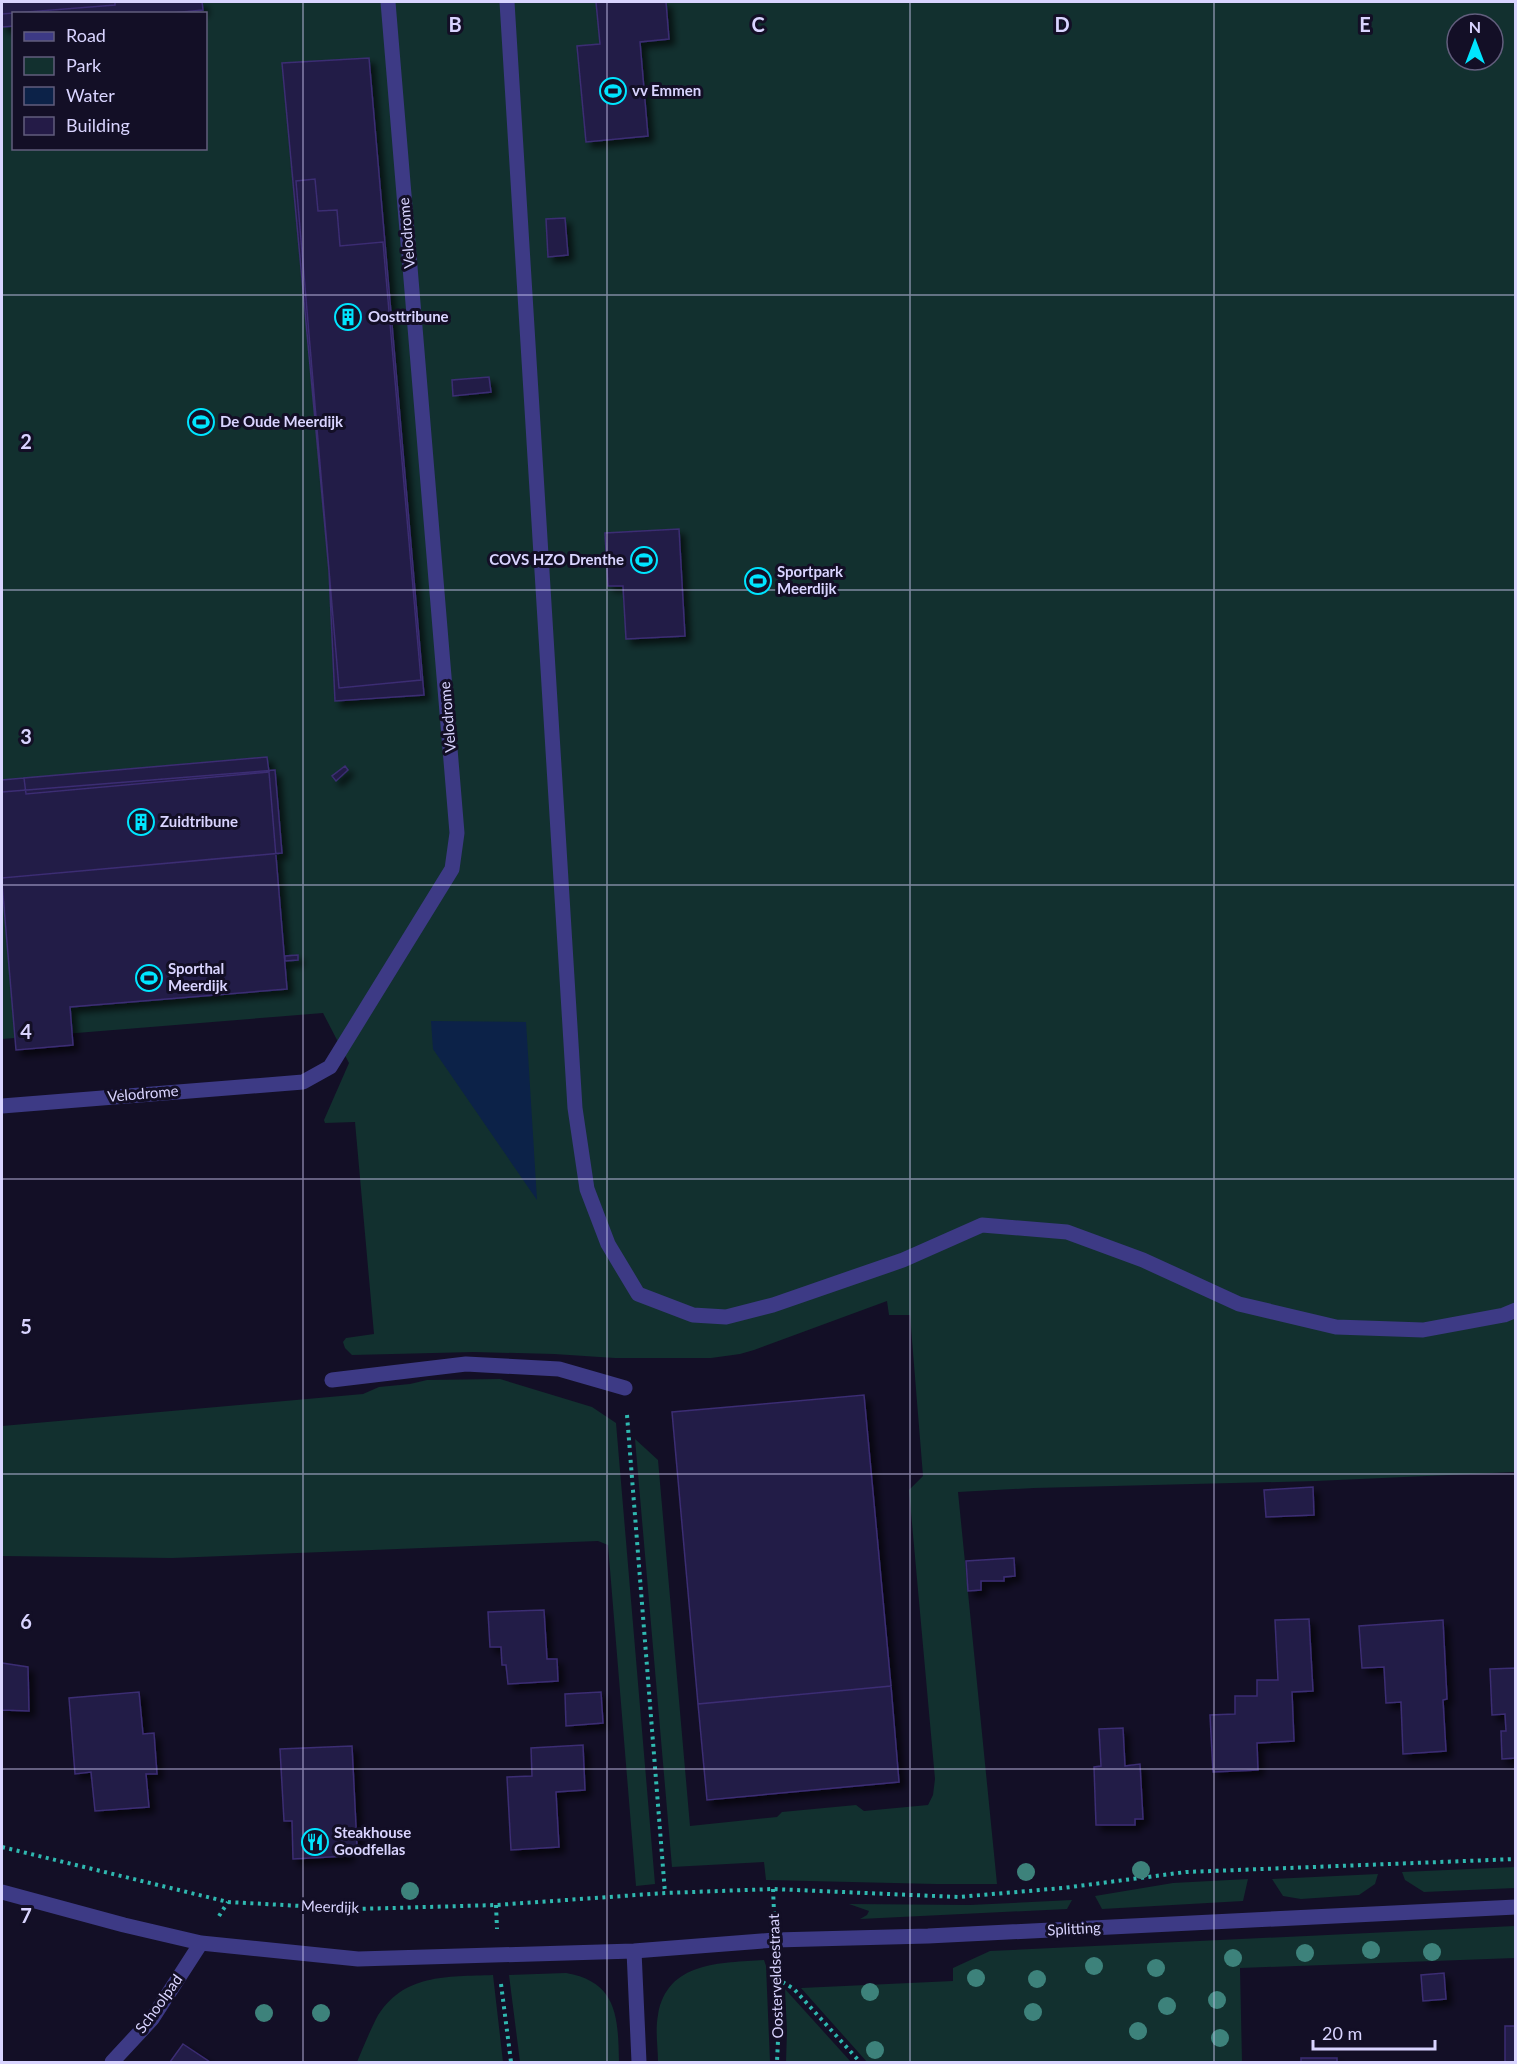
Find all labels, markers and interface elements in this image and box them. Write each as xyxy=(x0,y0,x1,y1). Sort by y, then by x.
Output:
legend xyxy=(12,12,207,150)
text: B xyxy=(448,12,462,36)
text: C xyxy=(751,12,765,36)
text: D xyxy=(1054,12,1070,36)
text: E xyxy=(1359,12,1371,36)
north arrow xyxy=(1445,12,1505,72)
text: N xyxy=(1469,17,1481,36)
text: Road xyxy=(66,24,106,46)
text: Park xyxy=(66,54,102,76)
sports icon: vv Emmen xyxy=(598,76,628,106)
place label: vv Emmen xyxy=(632,81,701,99)
text: Water xyxy=(66,84,115,106)
text: Building xyxy=(66,114,130,136)
street label: Velodrome xyxy=(394,197,418,269)
building icon: Oosttribune xyxy=(333,302,363,332)
place label: Oosttribune xyxy=(368,307,449,325)
sports icon: De Oude Meerdijk xyxy=(186,407,216,437)
place label: De Oude Meerdijk xyxy=(220,412,344,430)
text: 2 xyxy=(20,429,32,453)
sports icon: COVS HZO Drenthe xyxy=(629,545,659,575)
place label: COVS HZO Drenthe xyxy=(489,550,624,568)
place label: Sportpark Meerdijk xyxy=(777,562,844,597)
sports icon: Sportpark Meerdijk xyxy=(743,566,773,596)
street label: Velodrome xyxy=(435,681,459,753)
text: 3 xyxy=(20,724,32,748)
building icon: Zuidtribune xyxy=(126,807,156,837)
place label: Zuidtribune xyxy=(160,812,238,830)
place label: Sporthal Meerdijk xyxy=(168,959,228,994)
sports icon: Sporthal Meerdijk xyxy=(134,963,164,993)
text: 4 xyxy=(20,1019,32,1043)
street label: Velodrome xyxy=(107,1081,179,1105)
text: 5 xyxy=(20,1314,32,1338)
text: 6 xyxy=(20,1609,32,1633)
place label: Steakhouse Goodfellas xyxy=(334,1823,411,1858)
restaurant icon: Steakhouse Goodfellas xyxy=(300,1827,330,1857)
street label: Meerdijk xyxy=(301,1896,360,1916)
text: 7 xyxy=(20,1903,32,1927)
street label: Oosterveldsestraat xyxy=(764,1913,786,2039)
street label: Splitting xyxy=(1047,1918,1101,1938)
street label: Schoolpad xyxy=(131,1970,186,2036)
scale bar xyxy=(1313,2013,1434,2051)
text: 20 m xyxy=(1322,2022,1362,2044)

